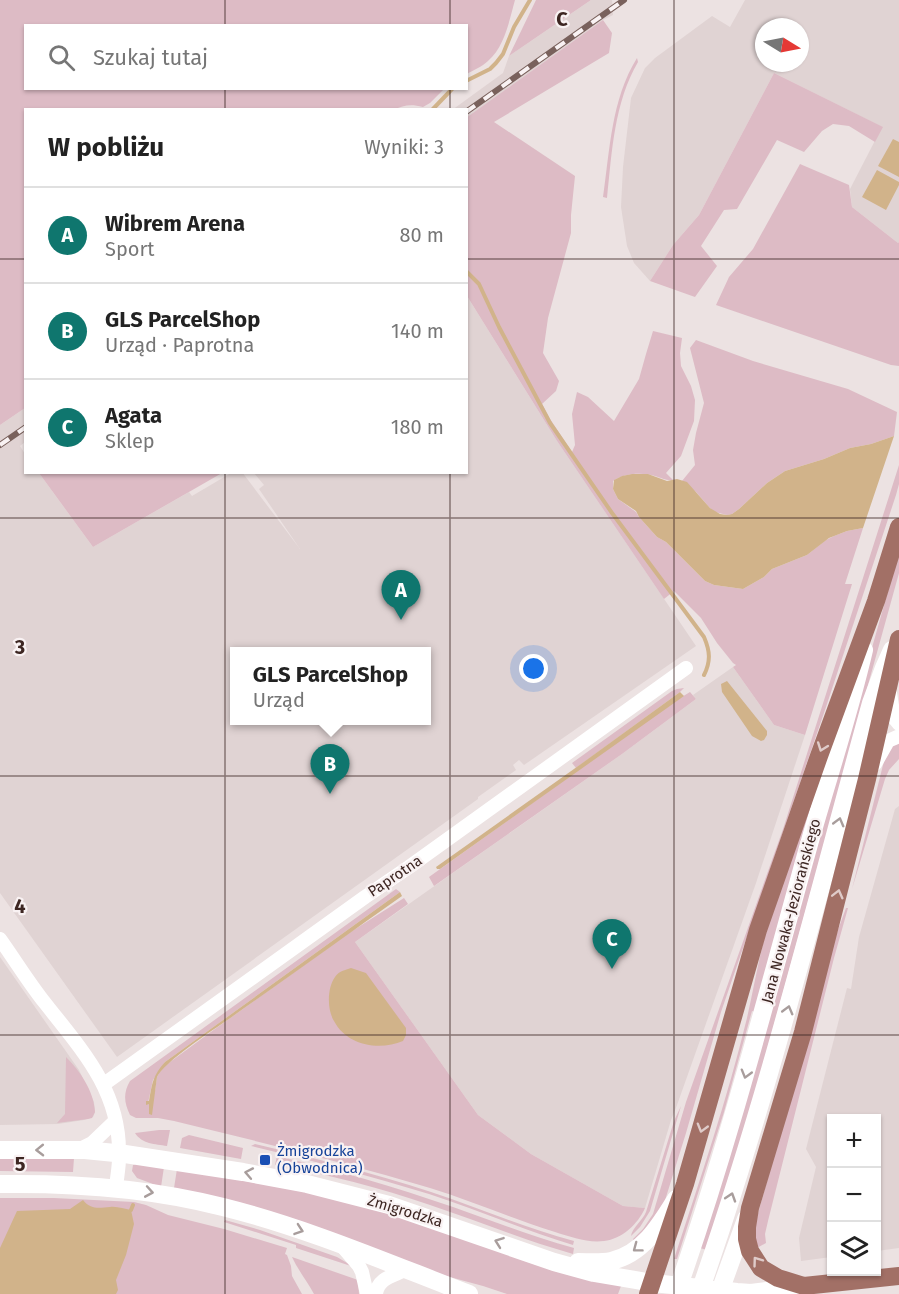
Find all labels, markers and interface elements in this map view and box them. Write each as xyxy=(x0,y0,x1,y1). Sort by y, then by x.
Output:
text: C xyxy=(556,7,568,31)
north arrow xyxy=(755,18,809,72)
search box xyxy=(24,24,468,90)
icon: search xyxy=(45,41,78,74)
text: Szukaj tutaj xyxy=(93,44,208,71)
text: W pobliżu xyxy=(48,132,164,163)
text: Wyniki: 3 xyxy=(364,135,444,159)
text: Wibrem Arena xyxy=(105,210,245,237)
text: A xyxy=(62,223,73,247)
text: 80 m xyxy=(399,223,444,247)
text: Sport xyxy=(105,237,154,261)
text: GLS ParcelShop xyxy=(105,306,260,333)
text: B xyxy=(61,319,74,343)
text: 140 m xyxy=(391,319,444,343)
text: Urząd · Paprotna xyxy=(105,333,254,357)
text: Agata xyxy=(105,402,162,429)
text: C xyxy=(62,415,73,439)
text: 180 m xyxy=(391,415,444,439)
text: Sklep xyxy=(105,429,155,453)
pin: A xyxy=(382,570,420,620)
text: 3 xyxy=(14,635,25,659)
popup xyxy=(230,647,431,725)
your location xyxy=(519,654,548,683)
text: GLS ParcelShop xyxy=(253,661,408,688)
text: Urząd xyxy=(253,688,305,712)
one-way arrow xyxy=(817,740,829,751)
pin: B xyxy=(310,744,350,794)
street label: Jana Nowaka-Jeziorańskiego xyxy=(758,817,824,1005)
one-way arrow xyxy=(831,817,844,827)
street label: Paprotna xyxy=(365,851,425,901)
one-way arrow xyxy=(830,889,843,899)
text: 4 xyxy=(14,894,26,918)
pin: C xyxy=(592,920,632,969)
one-way arrow xyxy=(780,1005,793,1015)
one-way arrow xyxy=(741,1069,753,1079)
map controls xyxy=(827,1114,881,1276)
button: + xyxy=(827,1114,881,1168)
one-way arrow xyxy=(697,1122,709,1132)
place label: Żmigrodzka (Obwodnica) xyxy=(277,1142,363,1177)
one-way arrow xyxy=(36,1144,45,1156)
text: 5 xyxy=(15,1152,26,1176)
marker: Żmigrodzka (Obwodnica) xyxy=(258,1153,272,1167)
one-way arrow xyxy=(244,1167,254,1180)
button: − xyxy=(827,1168,881,1222)
one-way arrow xyxy=(144,1185,154,1198)
street label: Żmigrodzka xyxy=(365,1191,445,1231)
one-way arrow xyxy=(724,1192,736,1203)
one-way arrow xyxy=(293,1222,304,1235)
button: layers xyxy=(827,1222,881,1276)
one-way arrow xyxy=(494,1237,505,1250)
one-way arrow xyxy=(633,1240,644,1251)
one-way arrow xyxy=(753,1257,764,1268)

